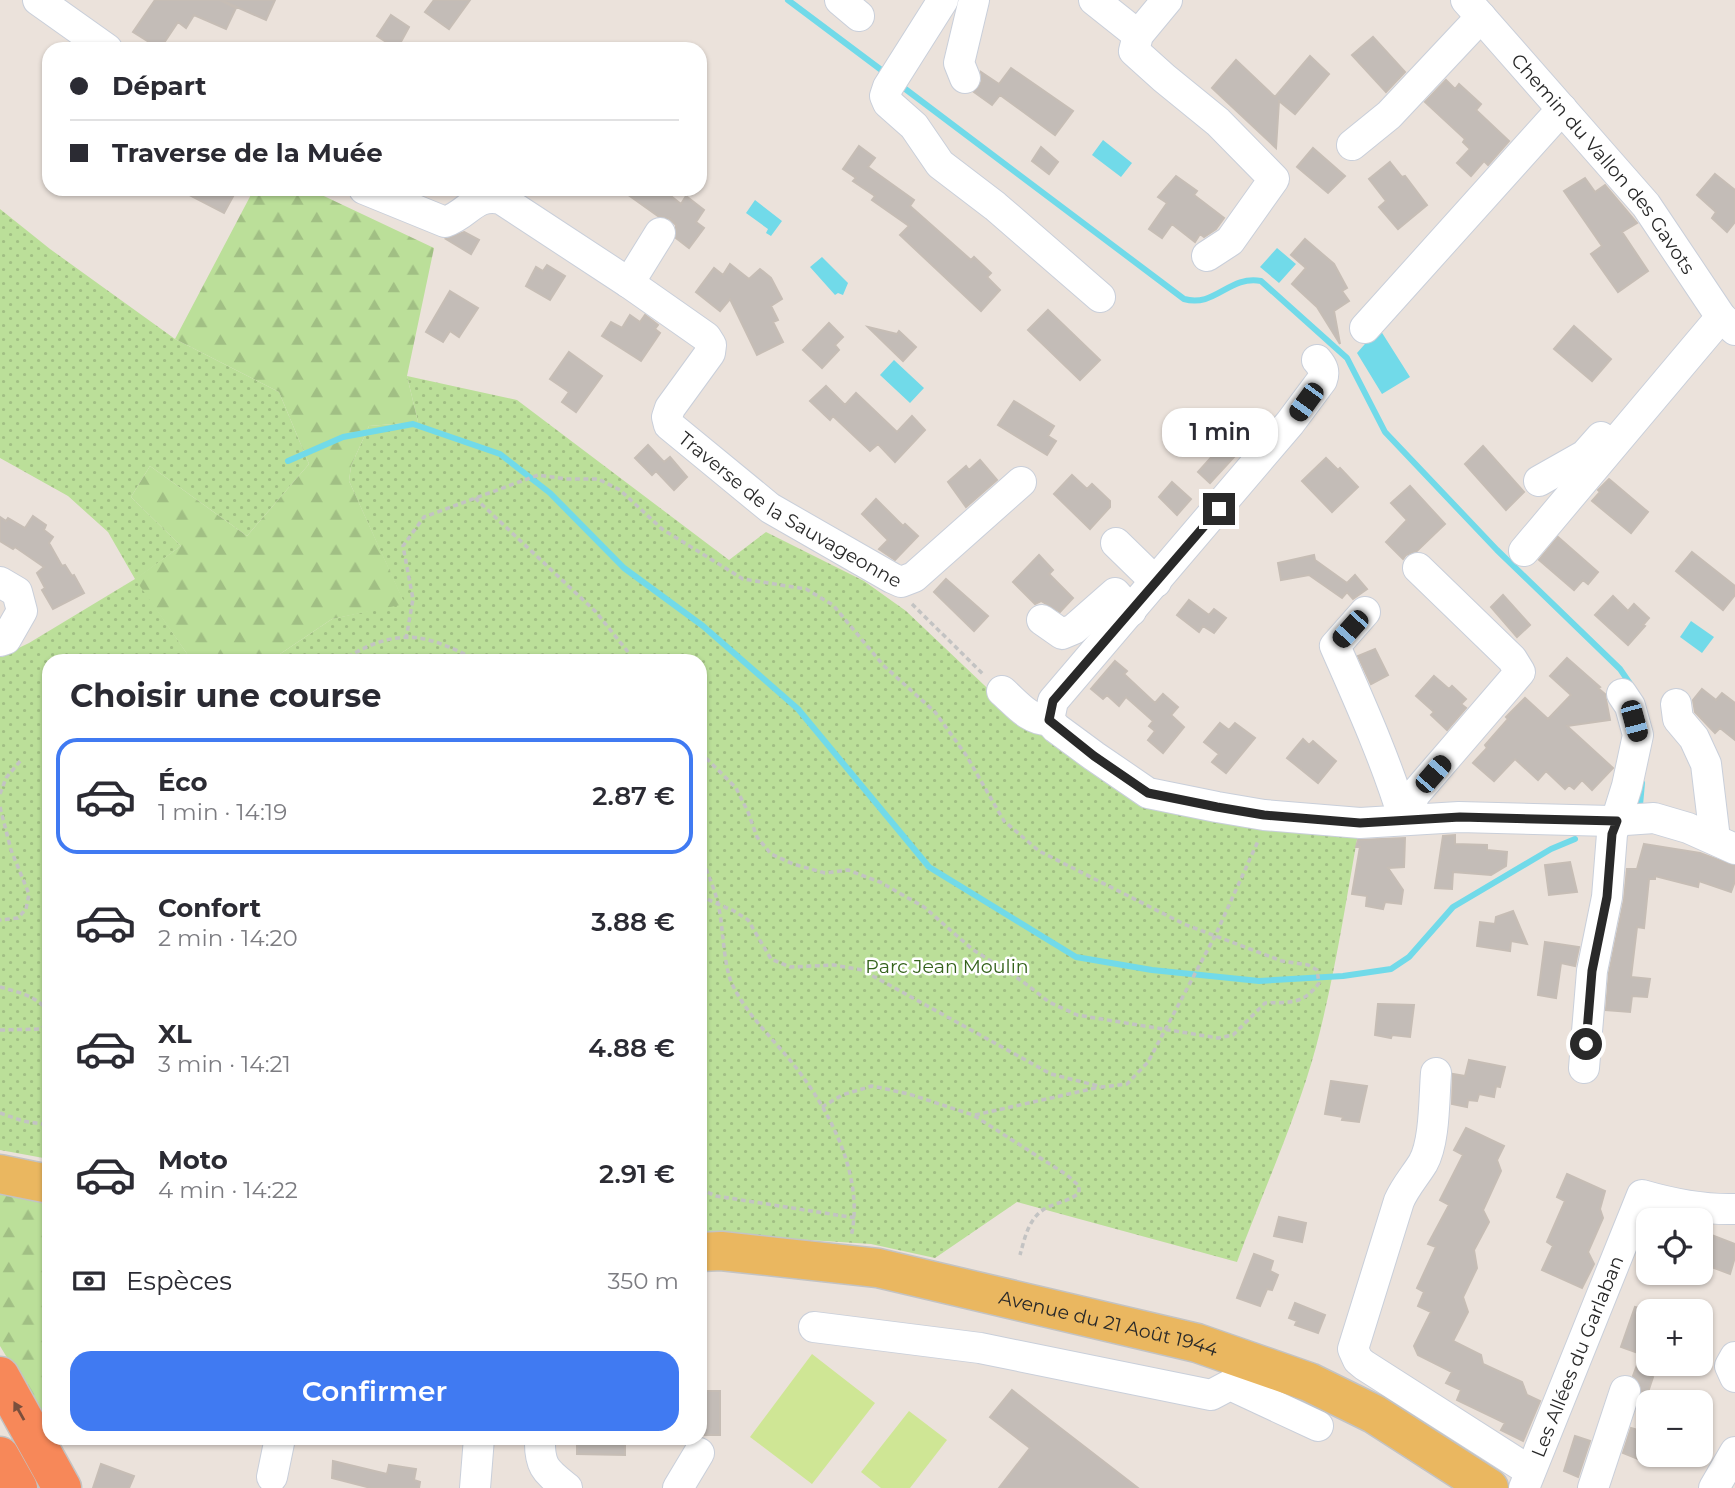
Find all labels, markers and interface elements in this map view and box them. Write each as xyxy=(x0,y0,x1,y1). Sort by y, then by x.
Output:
street label: Chemin du Vallon des Gavots xyxy=(1507,49,1700,278)
text: Départ xyxy=(112,70,207,102)
text: Traverse de la Muée xyxy=(112,137,383,169)
car xyxy=(1286,379,1327,425)
callout: 1 min xyxy=(1161,407,1277,456)
text: 1 min xyxy=(1189,418,1251,446)
street label: Traverse de la Sauvageonne xyxy=(674,426,905,592)
route end xyxy=(1203,493,1235,525)
car xyxy=(1329,606,1372,652)
text: Choisir une course xyxy=(70,676,382,715)
car xyxy=(1619,698,1650,744)
car xyxy=(1412,751,1455,797)
icon: car xyxy=(74,765,137,828)
text: Éco xyxy=(158,766,208,798)
text: 2.87 € xyxy=(592,780,675,812)
text: 1 min · 14:19 xyxy=(158,798,287,826)
icon: car xyxy=(74,891,137,954)
text: Confort xyxy=(158,892,261,924)
text: 3.88 € xyxy=(591,906,675,938)
text: 2 min · 14:20 xyxy=(158,924,298,952)
park label: Parc Jean Moulin xyxy=(865,955,1029,978)
icon: car xyxy=(74,1017,137,1080)
text: XL xyxy=(158,1018,192,1050)
route start xyxy=(1570,1028,1602,1060)
text: 4.88 € xyxy=(588,1032,675,1064)
text: 3 min · 14:21 xyxy=(158,1050,291,1078)
icon: car xyxy=(74,1143,137,1206)
text: Moto xyxy=(158,1144,228,1176)
text: 2.91 € xyxy=(599,1158,675,1190)
text: 4 min · 14:22 xyxy=(158,1176,298,1204)
map controls xyxy=(1636,1208,1713,1467)
button: locate xyxy=(1636,1208,1713,1285)
street label: Les Allées du Garlaban xyxy=(1526,1252,1628,1460)
icon: cash xyxy=(70,1262,108,1300)
text: Espèces xyxy=(126,1265,232,1297)
text: 350 m xyxy=(608,1267,679,1295)
street label: Avenue du 21 Août 1944 xyxy=(997,1285,1222,1361)
button: + xyxy=(1636,1299,1713,1376)
button: Confirmer xyxy=(70,1351,679,1431)
button: − xyxy=(1636,1390,1713,1467)
one-way arrow xyxy=(13,1401,25,1420)

